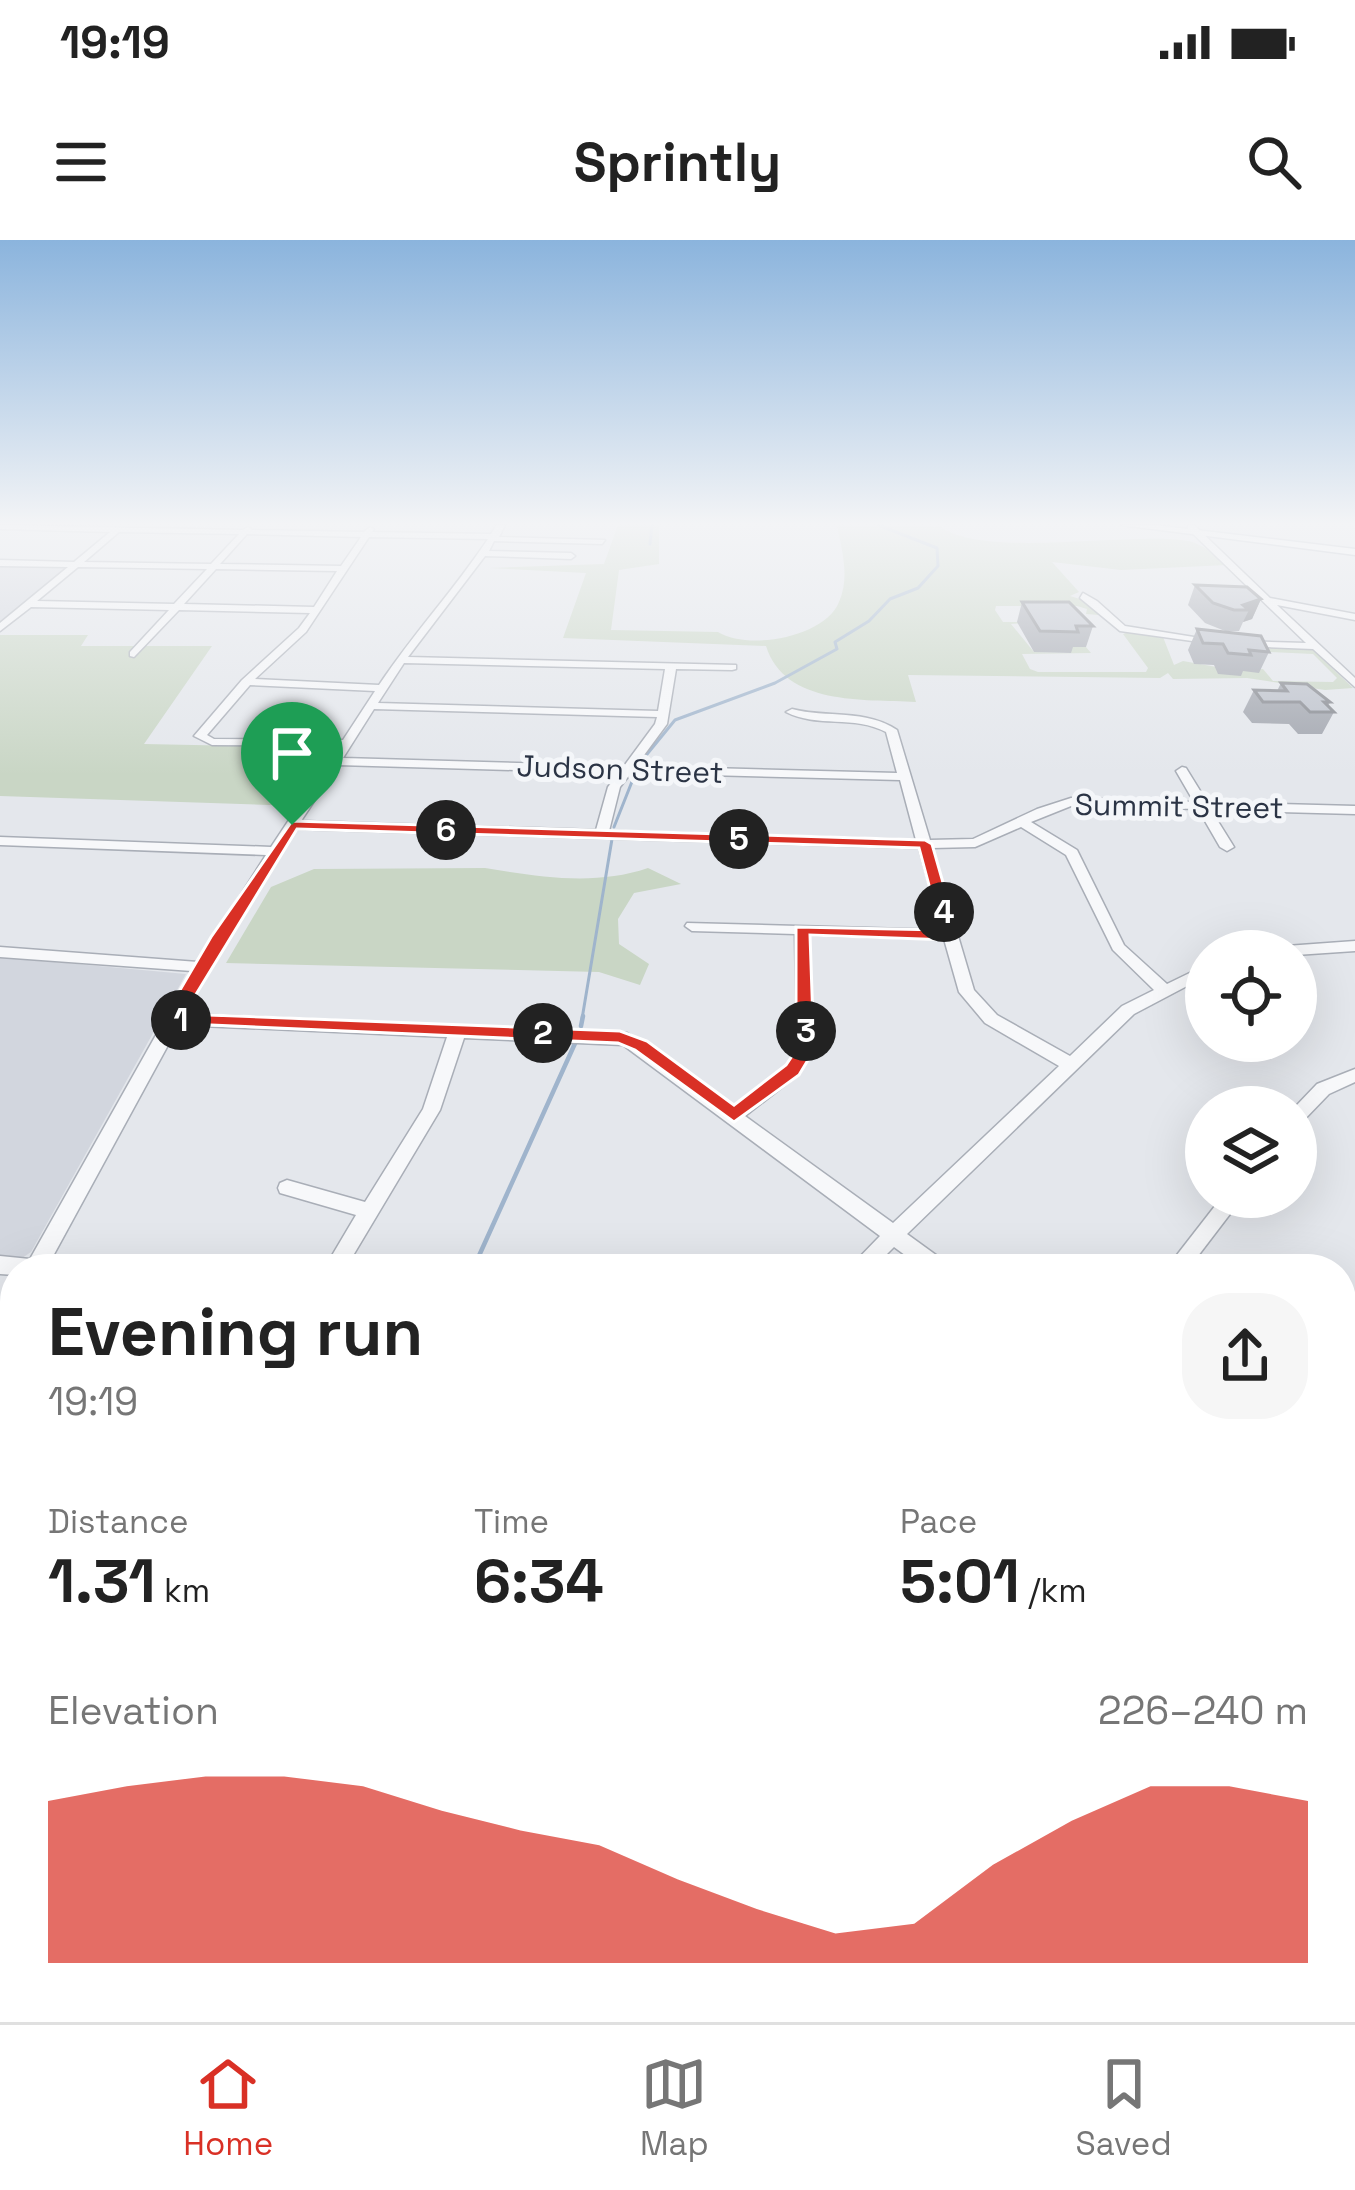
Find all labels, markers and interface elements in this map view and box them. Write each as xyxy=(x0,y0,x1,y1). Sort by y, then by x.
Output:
text: 19:19 xyxy=(60,14,170,71)
text: Sprintly xyxy=(574,128,781,197)
icon: menu xyxy=(48,129,114,195)
icon: search xyxy=(1241,129,1307,195)
pin xyxy=(241,702,343,825)
icon: arrive xyxy=(259,720,325,786)
street label: Judson Street xyxy=(516,746,724,792)
street label: Summit Street xyxy=(1074,785,1284,827)
pin: 6 xyxy=(416,800,476,860)
text: 6 xyxy=(436,809,456,851)
pin: 5 xyxy=(709,809,769,869)
text: 5 xyxy=(729,818,749,860)
pin: 4 xyxy=(914,882,974,942)
text: 4 xyxy=(934,891,955,933)
map controls xyxy=(1185,930,1317,1218)
button: locate xyxy=(1185,930,1317,1062)
pin: 1 xyxy=(151,990,211,1050)
text: 1 xyxy=(174,999,188,1041)
pin: 3 xyxy=(776,1001,836,1061)
pin: 2 xyxy=(513,1003,573,1063)
text: 3 xyxy=(796,1010,816,1052)
text: 2 xyxy=(533,1012,553,1054)
button: layers xyxy=(1185,1086,1317,1218)
text: Evening run xyxy=(48,1290,423,1374)
button: share xyxy=(1182,1293,1308,1419)
text: 19:19 xyxy=(48,1377,138,1426)
text: Distance xyxy=(48,1501,189,1543)
text: Time xyxy=(474,1501,549,1543)
text: Pace xyxy=(900,1501,977,1543)
text: 1.31 xyxy=(48,1543,156,1620)
text: 6:34 xyxy=(474,1543,604,1620)
text: 5:01 xyxy=(900,1543,1020,1620)
text: km xyxy=(156,1570,210,1612)
text: /km xyxy=(1020,1570,1087,1612)
text: Elevation xyxy=(48,1686,219,1735)
text: 226–240 m xyxy=(1098,1686,1308,1735)
tab: Home xyxy=(183,2051,273,2165)
tab: Map xyxy=(640,2051,709,2165)
tab: Saved xyxy=(1075,2051,1172,2165)

